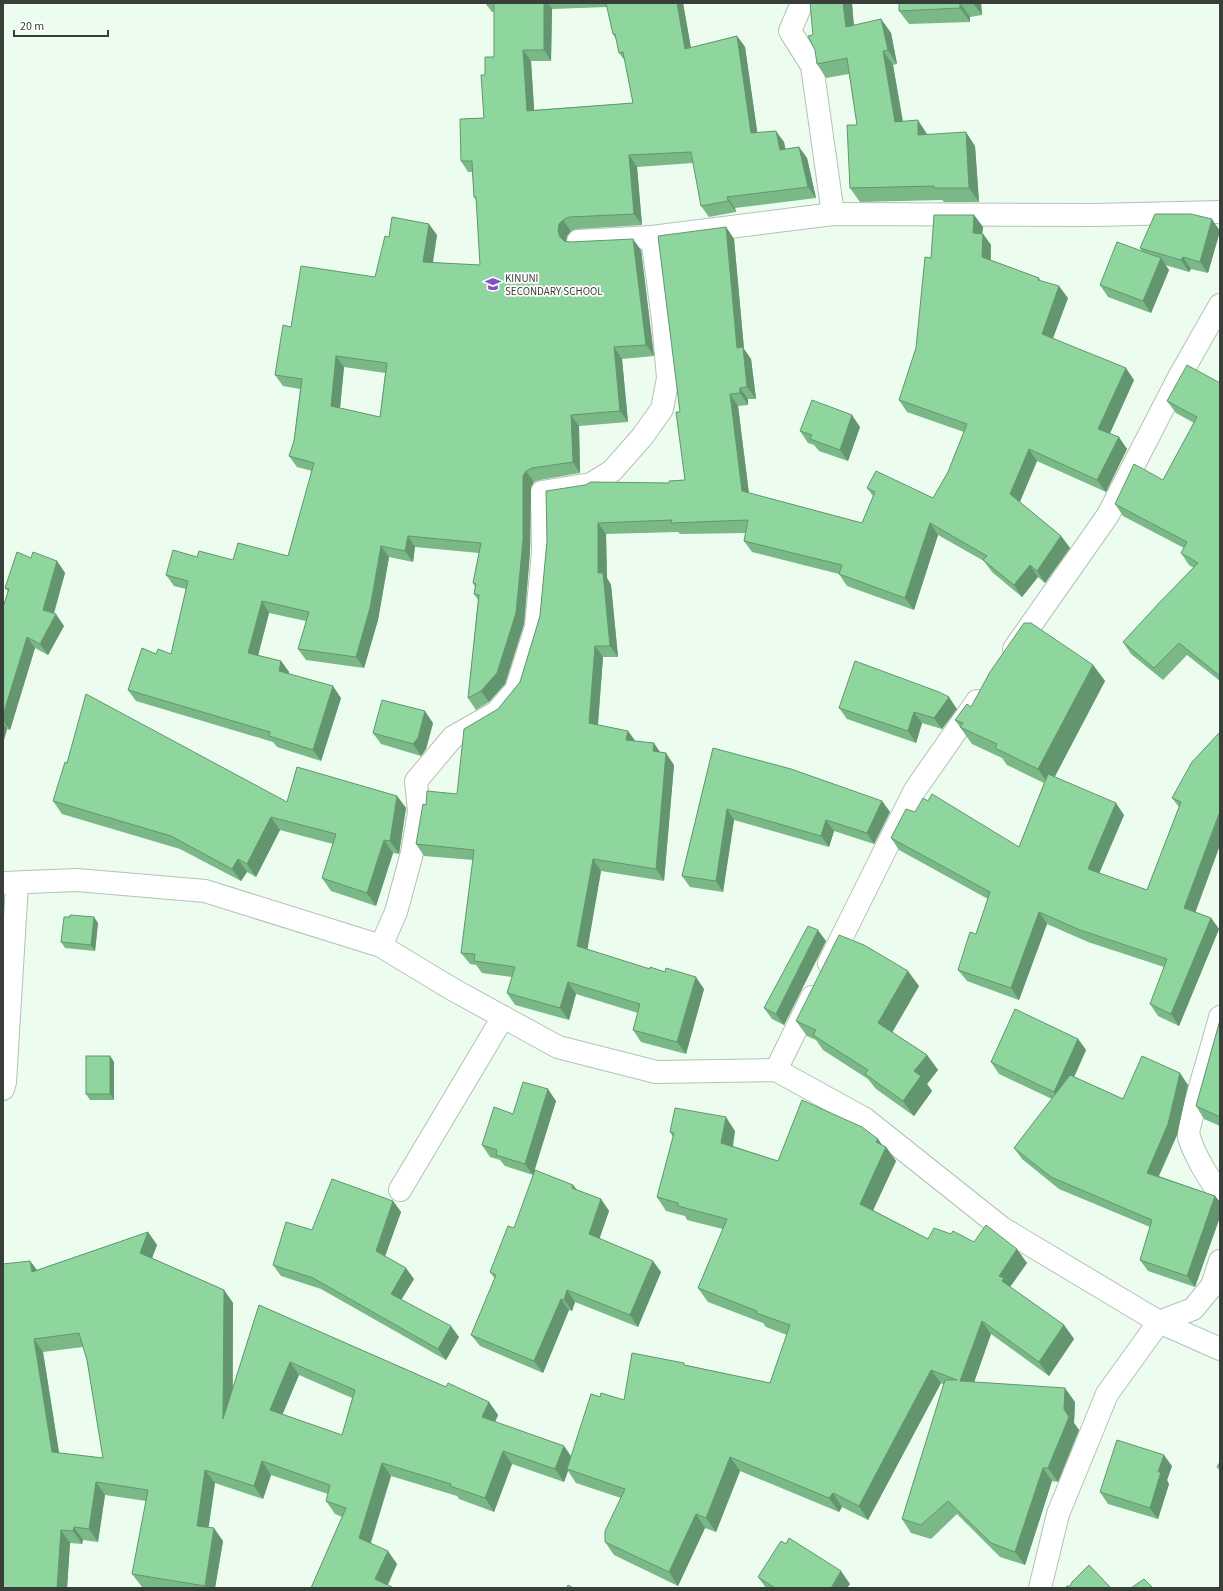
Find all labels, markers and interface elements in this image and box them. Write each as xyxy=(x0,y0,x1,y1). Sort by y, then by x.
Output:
scale bar xyxy=(14,12,108,38)
text: 20 m xyxy=(20,18,44,35)
place label: KINUNI SECONDARY SCHOOL xyxy=(505,271,603,299)
school or university icon: KINUNI SECONDARY SCHOOL xyxy=(484,275,502,293)

